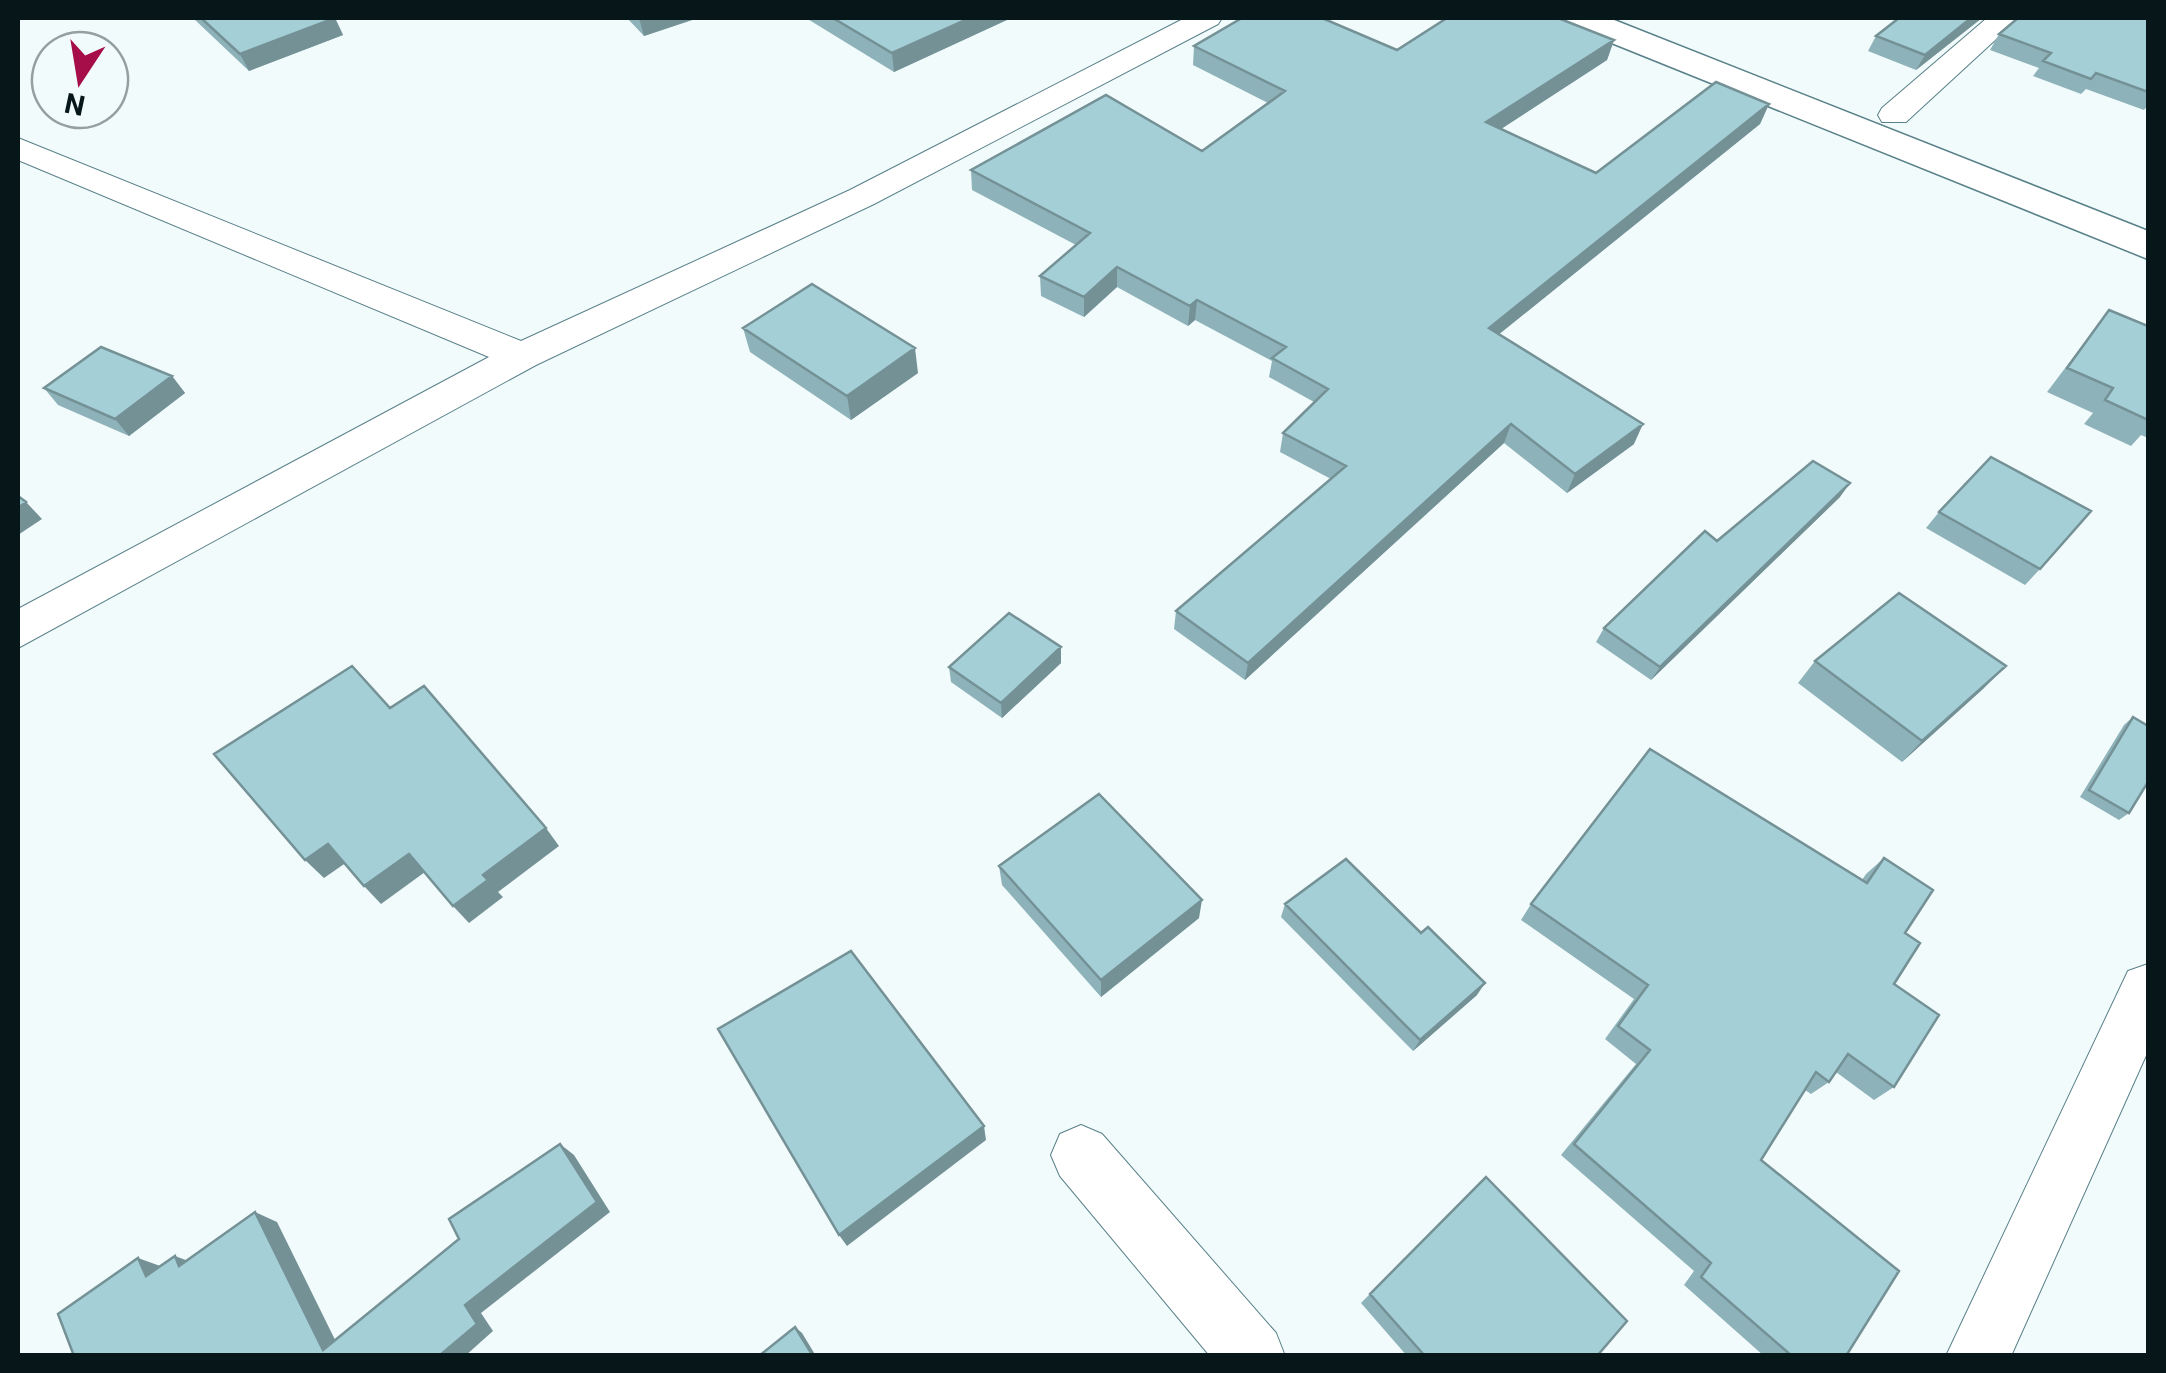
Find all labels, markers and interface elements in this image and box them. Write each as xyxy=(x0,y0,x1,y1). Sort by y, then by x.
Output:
north arrow xyxy=(30,30,130,130)
text: N xyxy=(62,86,88,122)

